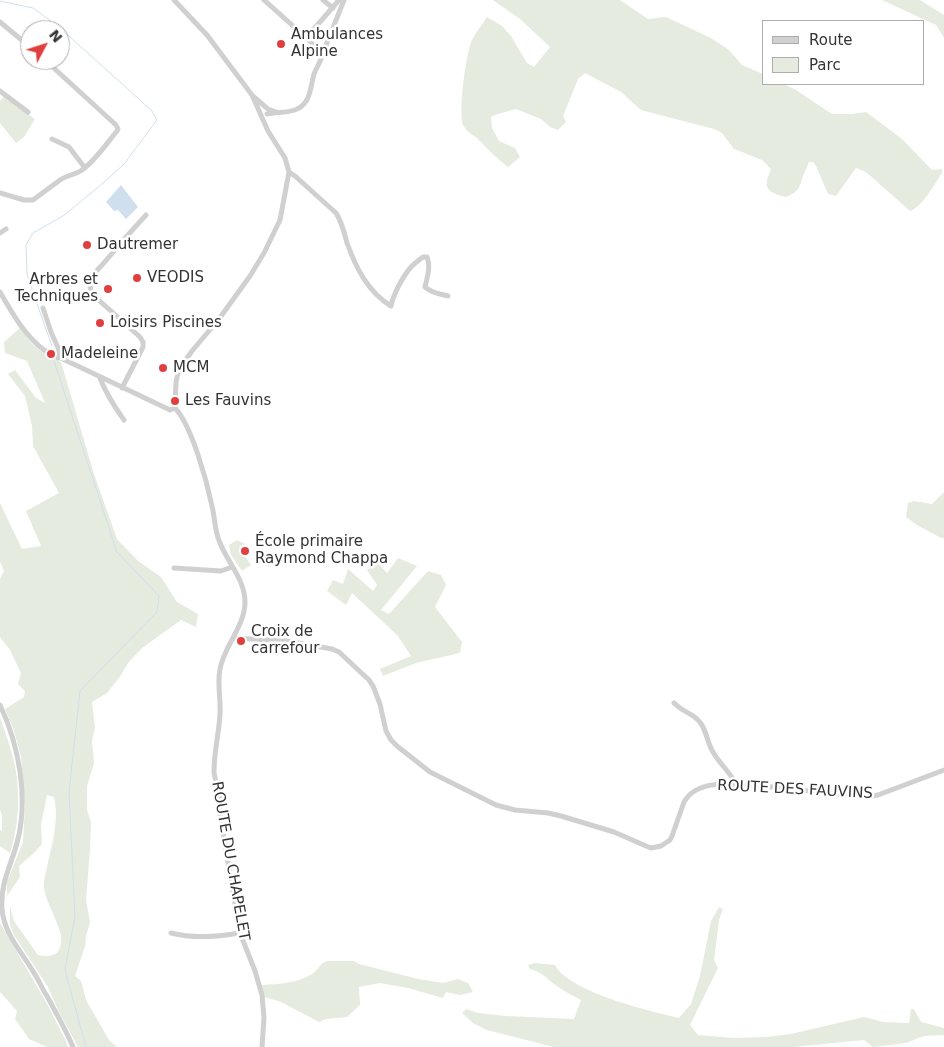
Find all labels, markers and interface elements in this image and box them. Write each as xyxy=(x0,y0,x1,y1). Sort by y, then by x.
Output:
north arrow xyxy=(20,20,70,70)
legend xyxy=(762,20,924,85)
text: N xyxy=(46,26,66,46)
place label: Ambulances Alpine xyxy=(291,26,383,61)
text: Route xyxy=(809,31,853,49)
marker: Ambulances Alpine xyxy=(275,38,287,50)
text: Parc xyxy=(809,56,841,74)
place label: Dautremer xyxy=(97,236,178,254)
marker: Dautremer xyxy=(81,239,93,251)
place label: VEODIS xyxy=(147,269,204,287)
place label: Arbres et Techniques xyxy=(15,271,98,306)
marker: VEODIS xyxy=(131,272,143,284)
marker: Arbres et Techniques xyxy=(102,283,114,295)
place label: Loisirs Piscines xyxy=(110,314,222,332)
marker: Loisirs Piscines xyxy=(94,317,106,329)
place label: Madeleine xyxy=(61,345,138,363)
marker: Madeleine xyxy=(45,348,57,360)
place label: MCM xyxy=(173,359,209,377)
marker: MCM xyxy=(157,362,169,374)
place label: Les Fauvins xyxy=(185,392,271,410)
marker: Les Fauvins xyxy=(169,395,181,407)
place label: École primaire Raymond Chappa xyxy=(255,533,388,568)
marker: École primaire Raymond Chappa xyxy=(239,545,251,557)
place label: Croix de carrefour xyxy=(251,623,320,658)
marker: Croix de carrefour xyxy=(235,635,247,647)
street label: ROUTE DES FAUVINS xyxy=(717,777,873,803)
street label: ROUTE DU CHAPELET xyxy=(207,780,253,942)

